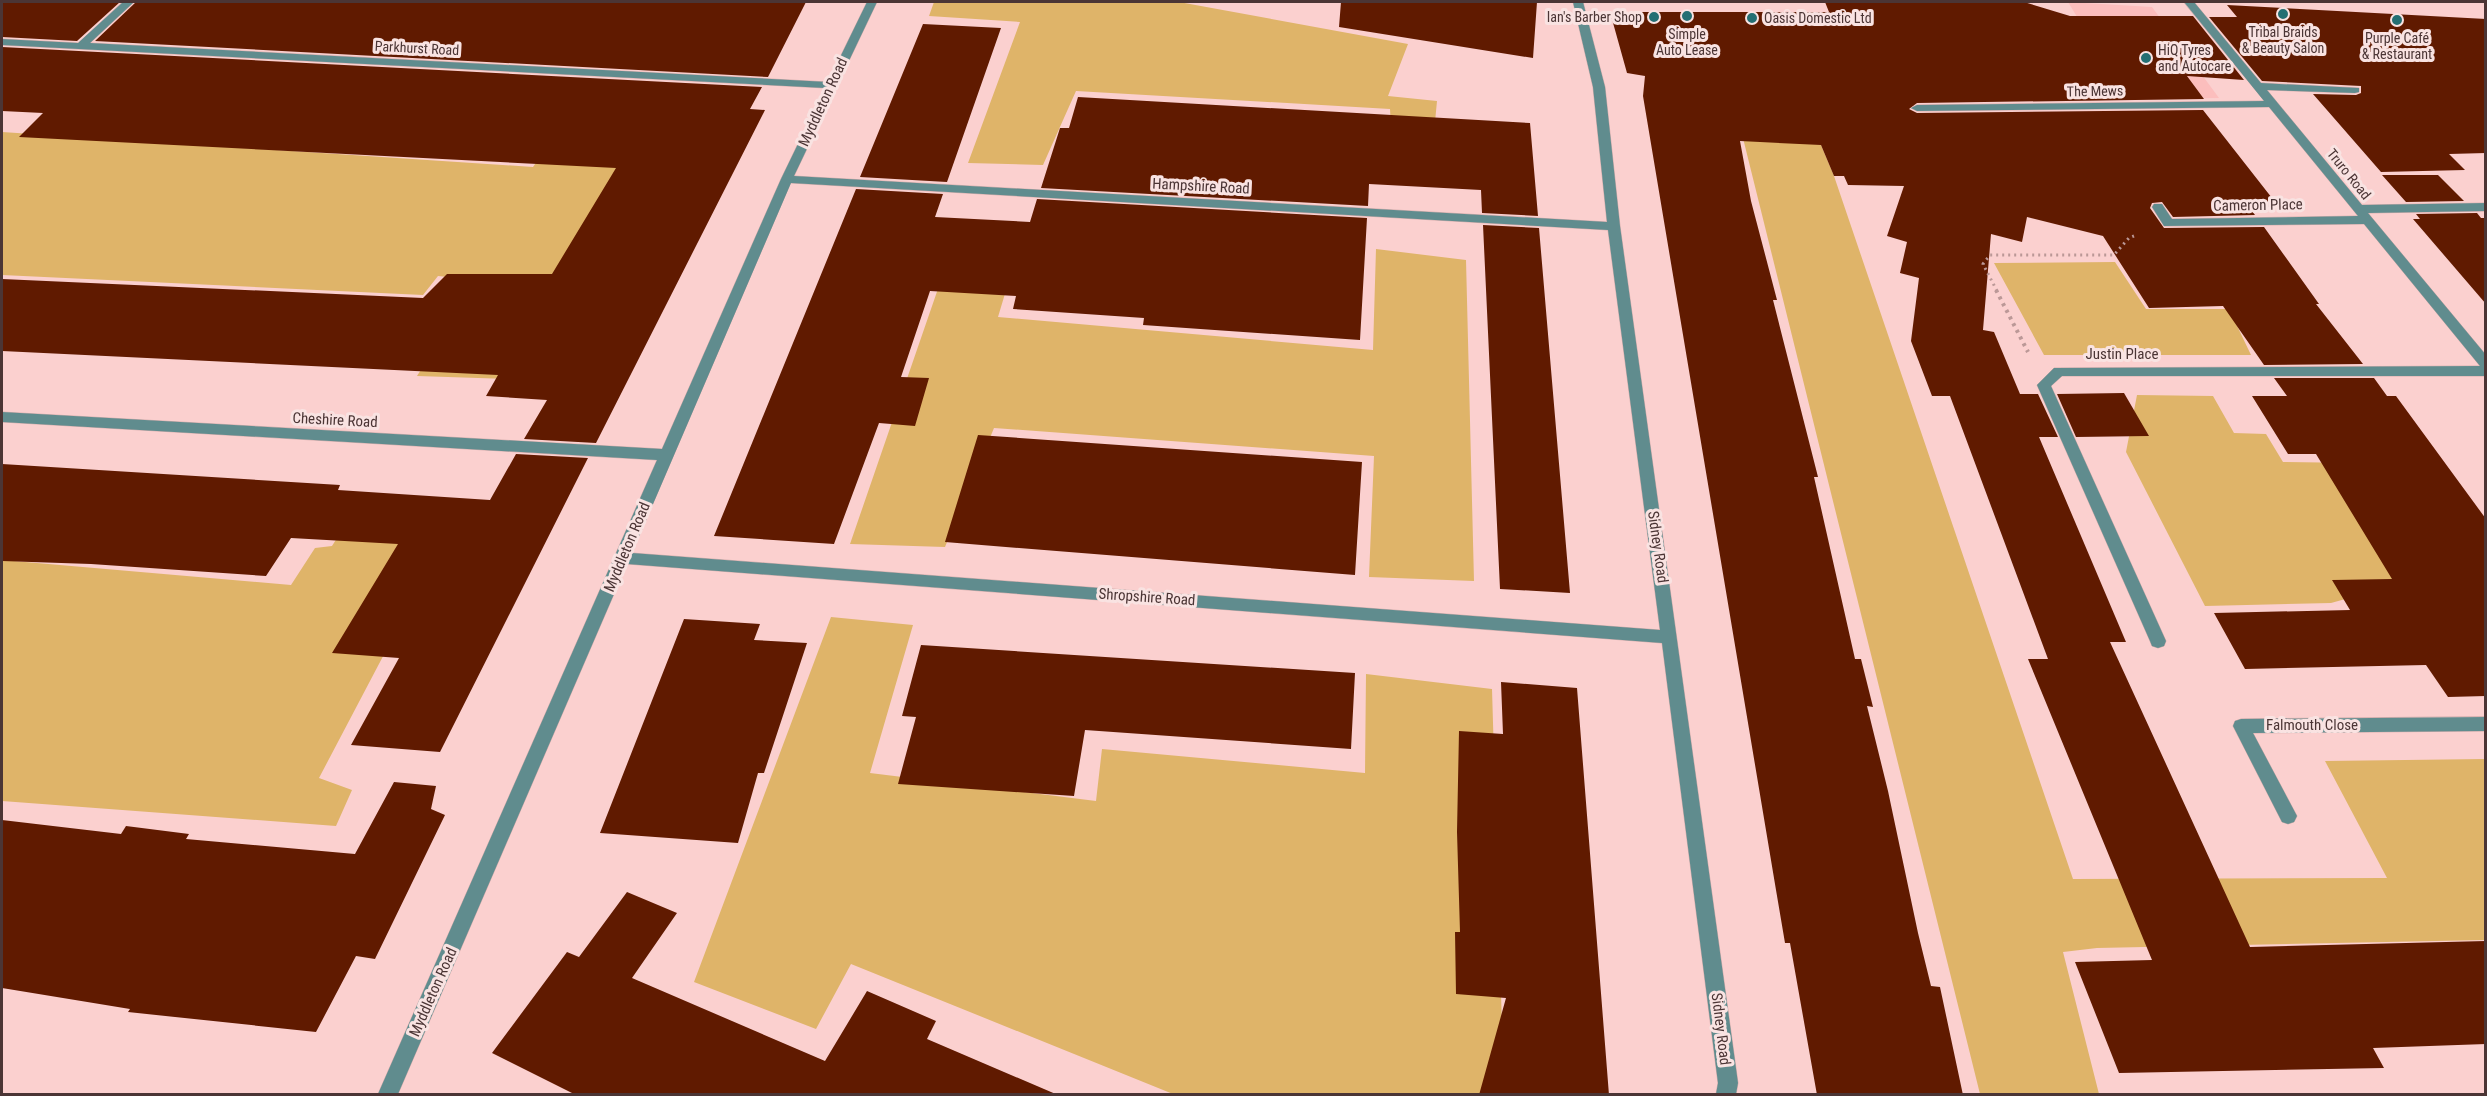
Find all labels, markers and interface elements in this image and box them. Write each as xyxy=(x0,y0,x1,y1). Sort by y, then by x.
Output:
marker: Tribal Braids & Beauty Salon xyxy=(2276,7,2290,21)
place label: Ian's Barber Shop xyxy=(1547,9,1642,25)
marker: Simple Auto Lease xyxy=(1680,9,1694,23)
marker: Ian's Barber Shop xyxy=(1647,10,1661,24)
place label: Oasis Domestic Ltd xyxy=(1764,10,1872,26)
marker: Oasis Domestic Ltd xyxy=(1745,11,1759,25)
marker: Purple Café & Restaurant xyxy=(2390,13,2404,27)
place label: Tribal Braids & Beauty Salon xyxy=(2242,24,2324,56)
place label: Simple Auto Lease xyxy=(1656,26,1718,58)
place label: Purple Café & Restaurant xyxy=(2362,30,2432,62)
street label: Parkhurst Road xyxy=(374,38,460,58)
place label: HiQ Tyres and Autocare xyxy=(2158,42,2232,74)
marker: HiQ Tyres and Autocare xyxy=(2139,51,2153,65)
street label: Myddleton Road xyxy=(795,55,851,149)
street label: The Mews xyxy=(2067,83,2123,99)
street label: Truro Road xyxy=(2324,146,2374,202)
street label: Hampshire Road xyxy=(1152,174,1250,198)
street label: Cameron Place xyxy=(2213,195,2303,215)
street label: Justin Place xyxy=(2086,345,2158,363)
street label: Cheshire Road xyxy=(292,409,378,431)
street label: Myddleton Road xyxy=(600,500,654,594)
street label: Sidney Road xyxy=(1644,510,1672,584)
street label: Shropshire Road xyxy=(1098,585,1196,609)
street label: Falmouth Close xyxy=(2266,716,2358,734)
street label: Myddleton Road xyxy=(405,945,461,1039)
street label: Sidney Road xyxy=(1708,992,1734,1066)

